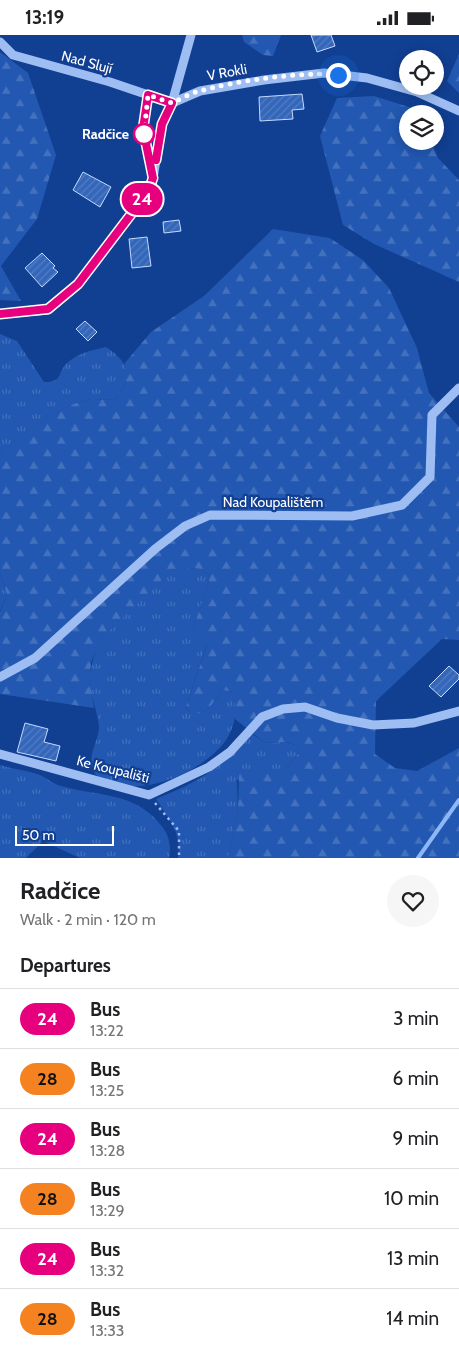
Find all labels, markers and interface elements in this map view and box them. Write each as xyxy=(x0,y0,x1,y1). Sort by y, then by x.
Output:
text: 13:19 xyxy=(25,6,64,29)
street label: Nad Slují xyxy=(60,47,114,77)
map controls xyxy=(399,50,444,150)
button: locate xyxy=(399,50,444,95)
street label: V Rokli xyxy=(206,60,248,84)
your location xyxy=(326,63,351,88)
button: layers xyxy=(399,105,444,150)
marker: Radčice xyxy=(133,123,155,145)
place label: Radčice xyxy=(82,125,129,143)
line badge: 24 xyxy=(120,183,164,215)
text: 24 xyxy=(132,188,152,210)
street label: Nad Koupalištěm xyxy=(223,493,323,511)
street label: Ke Koupališti xyxy=(75,751,151,787)
scale bar xyxy=(15,823,114,846)
text: 50 m xyxy=(22,826,55,844)
button: heart xyxy=(387,875,439,927)
text: Radčice xyxy=(20,876,100,905)
text: Walk · 2 min · 120 m xyxy=(20,910,156,929)
text: Departures xyxy=(20,954,111,977)
text: Bus xyxy=(90,998,120,1021)
text: 3 min xyxy=(393,1007,439,1030)
text: 24 xyxy=(37,1008,58,1030)
text: 13:22 xyxy=(90,1021,124,1040)
text: Bus xyxy=(90,1058,120,1081)
text: 6 min xyxy=(393,1067,439,1090)
text: 28 xyxy=(37,1068,58,1090)
text: 13:25 xyxy=(90,1081,124,1100)
text: Bus xyxy=(90,1118,120,1141)
text: 9 min xyxy=(393,1127,439,1150)
text: 24 xyxy=(37,1128,58,1150)
text: 13:28 xyxy=(90,1141,125,1160)
text: Bus xyxy=(90,1178,120,1201)
text: 10 min xyxy=(384,1187,439,1210)
text: 28 xyxy=(37,1188,58,1210)
text: 13:29 xyxy=(90,1201,125,1220)
text: Bus xyxy=(90,1238,120,1261)
text: 13 min xyxy=(387,1247,439,1270)
text: 24 xyxy=(37,1248,58,1270)
text: 13:32 xyxy=(90,1261,124,1280)
text: Bus xyxy=(90,1298,120,1321)
text: 14 min xyxy=(386,1307,439,1330)
text: 28 xyxy=(37,1308,58,1330)
text: 13:33 xyxy=(90,1321,125,1340)

